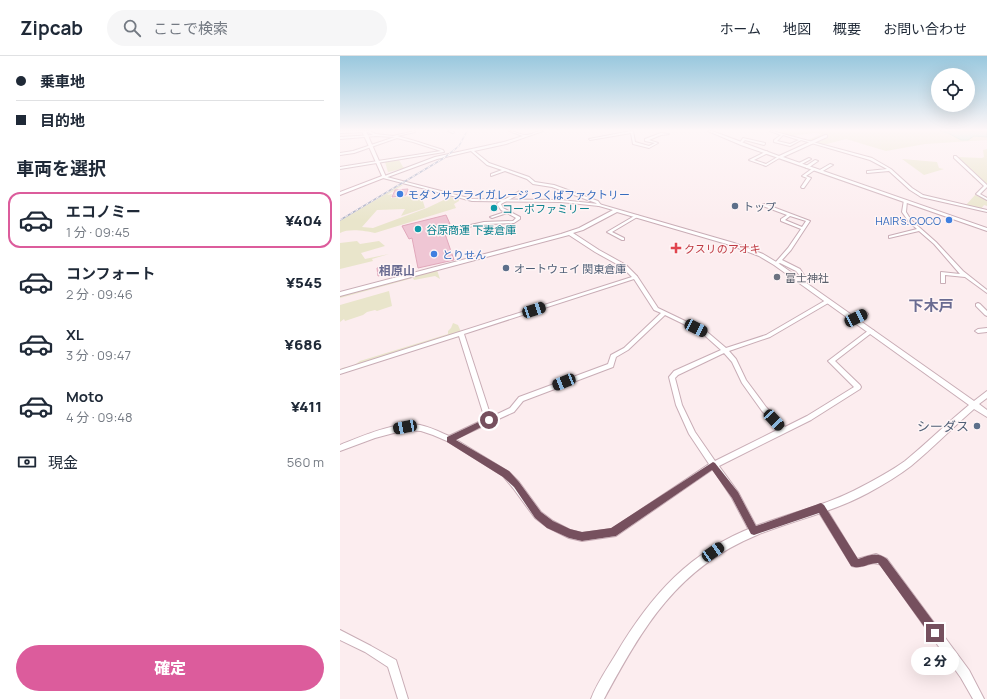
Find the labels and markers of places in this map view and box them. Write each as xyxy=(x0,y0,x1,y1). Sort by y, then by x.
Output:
place label: モダンサプライガレージ つくばファクトリー xyxy=(408,187,630,202)
marker: モダンサプライガレージ つくばファクトリー xyxy=(395,189,405,199)
place label: トップ xyxy=(743,199,776,214)
place label: コーポファミリー xyxy=(502,201,590,216)
marker: トップ xyxy=(730,201,740,211)
marker: コーポファミリー xyxy=(489,203,499,213)
place label: HAIR’s.COCO xyxy=(875,213,941,228)
marker: HAIR’s.COCO xyxy=(944,215,954,225)
place label: 谷原商運 下妻倉庫 xyxy=(426,222,516,237)
marker: 谷原商運 下妻倉庫 xyxy=(413,224,423,234)
place label: クスリのアオキ xyxy=(684,241,761,256)
marker: クスリのアオキ xyxy=(671,243,681,253)
place label: とりせん xyxy=(442,247,486,262)
marker: とりせん xyxy=(429,249,439,259)
place label: オートウェイ 関東倉庫 xyxy=(514,261,626,276)
marker: オートウェイ 関東倉庫 xyxy=(501,263,511,273)
place label: 富士神社 xyxy=(785,270,829,285)
marker: 富士神社 xyxy=(772,272,782,282)
place label: シーダス xyxy=(917,417,969,435)
marker: シーダス xyxy=(972,421,982,431)

